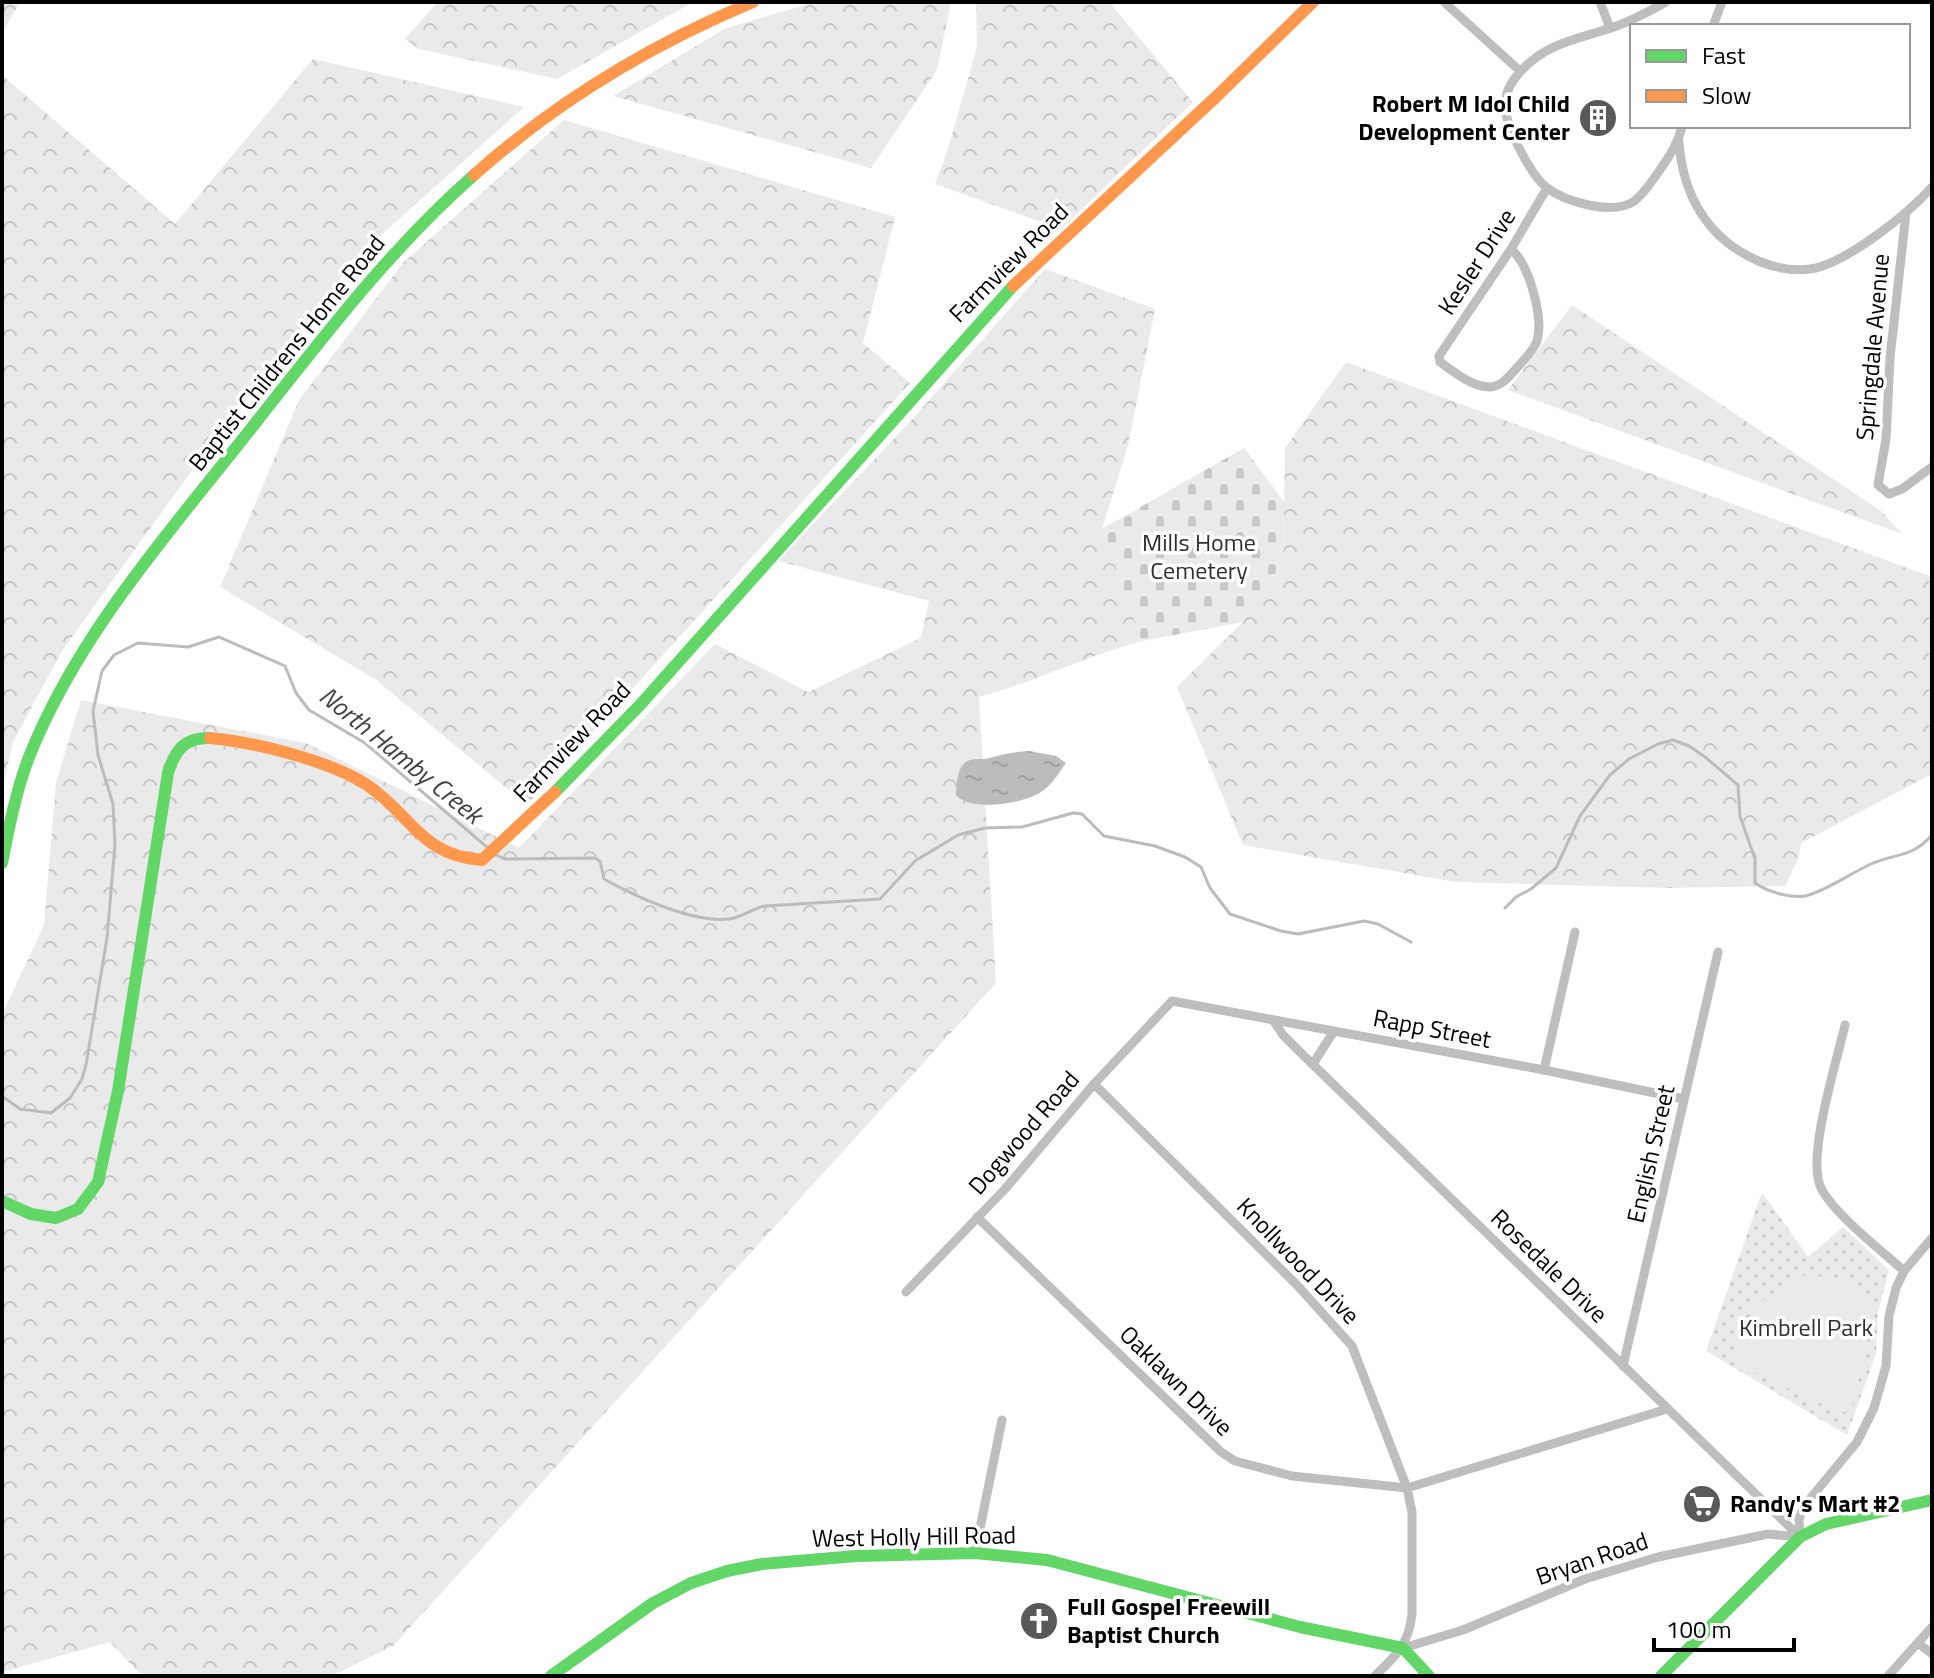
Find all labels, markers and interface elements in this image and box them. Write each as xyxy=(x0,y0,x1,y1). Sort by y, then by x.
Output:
legend xyxy=(1630,24,1910,128)
text: Fast xyxy=(1702,37,1746,73)
text: Slow xyxy=(1702,77,1751,113)
place label: Robert M Idol Child Development Center xyxy=(1358,85,1570,149)
building icon: Robert M Idol Child Development Center xyxy=(1577,97,1619,139)
street label: Farmview Road xyxy=(940,194,1076,330)
street label: Kesler Drive xyxy=(1428,201,1524,322)
street label: Baptist Childrens Home Road xyxy=(179,226,393,478)
street label: Springdale Avenue xyxy=(1846,252,1898,442)
park label: Mills Home Cemetery xyxy=(1142,524,1256,588)
street label: Farmview Road xyxy=(504,673,639,810)
water label: North Hamby Creek xyxy=(311,676,494,835)
street label: Rapp Street xyxy=(1370,999,1495,1057)
street label: Dogwood Road xyxy=(959,1062,1087,1202)
street label: English Street xyxy=(1617,1081,1683,1226)
street label: Knollwood Drive xyxy=(1229,1189,1369,1332)
street label: Rosedale Drive xyxy=(1483,1200,1616,1331)
park label: Kimbrell Park xyxy=(1739,1309,1874,1345)
street label: Oaklawn Drive xyxy=(1112,1317,1242,1444)
supermarket icon: Randy's Mart #2 xyxy=(1681,1483,1723,1525)
place label: Randy's Mart #2 xyxy=(1730,1485,1901,1521)
street label: West Holly Hill Road xyxy=(812,1516,1016,1556)
street label: Bryan Road xyxy=(1531,1522,1653,1594)
place label: Full Gospel Freewill Baptist Church xyxy=(1067,1588,1270,1652)
church icon: Full Gospel Freewill Baptist Church xyxy=(1018,1600,1060,1642)
scale bar xyxy=(1654,1602,1794,1652)
text: 100 m xyxy=(1666,1611,1732,1647)

